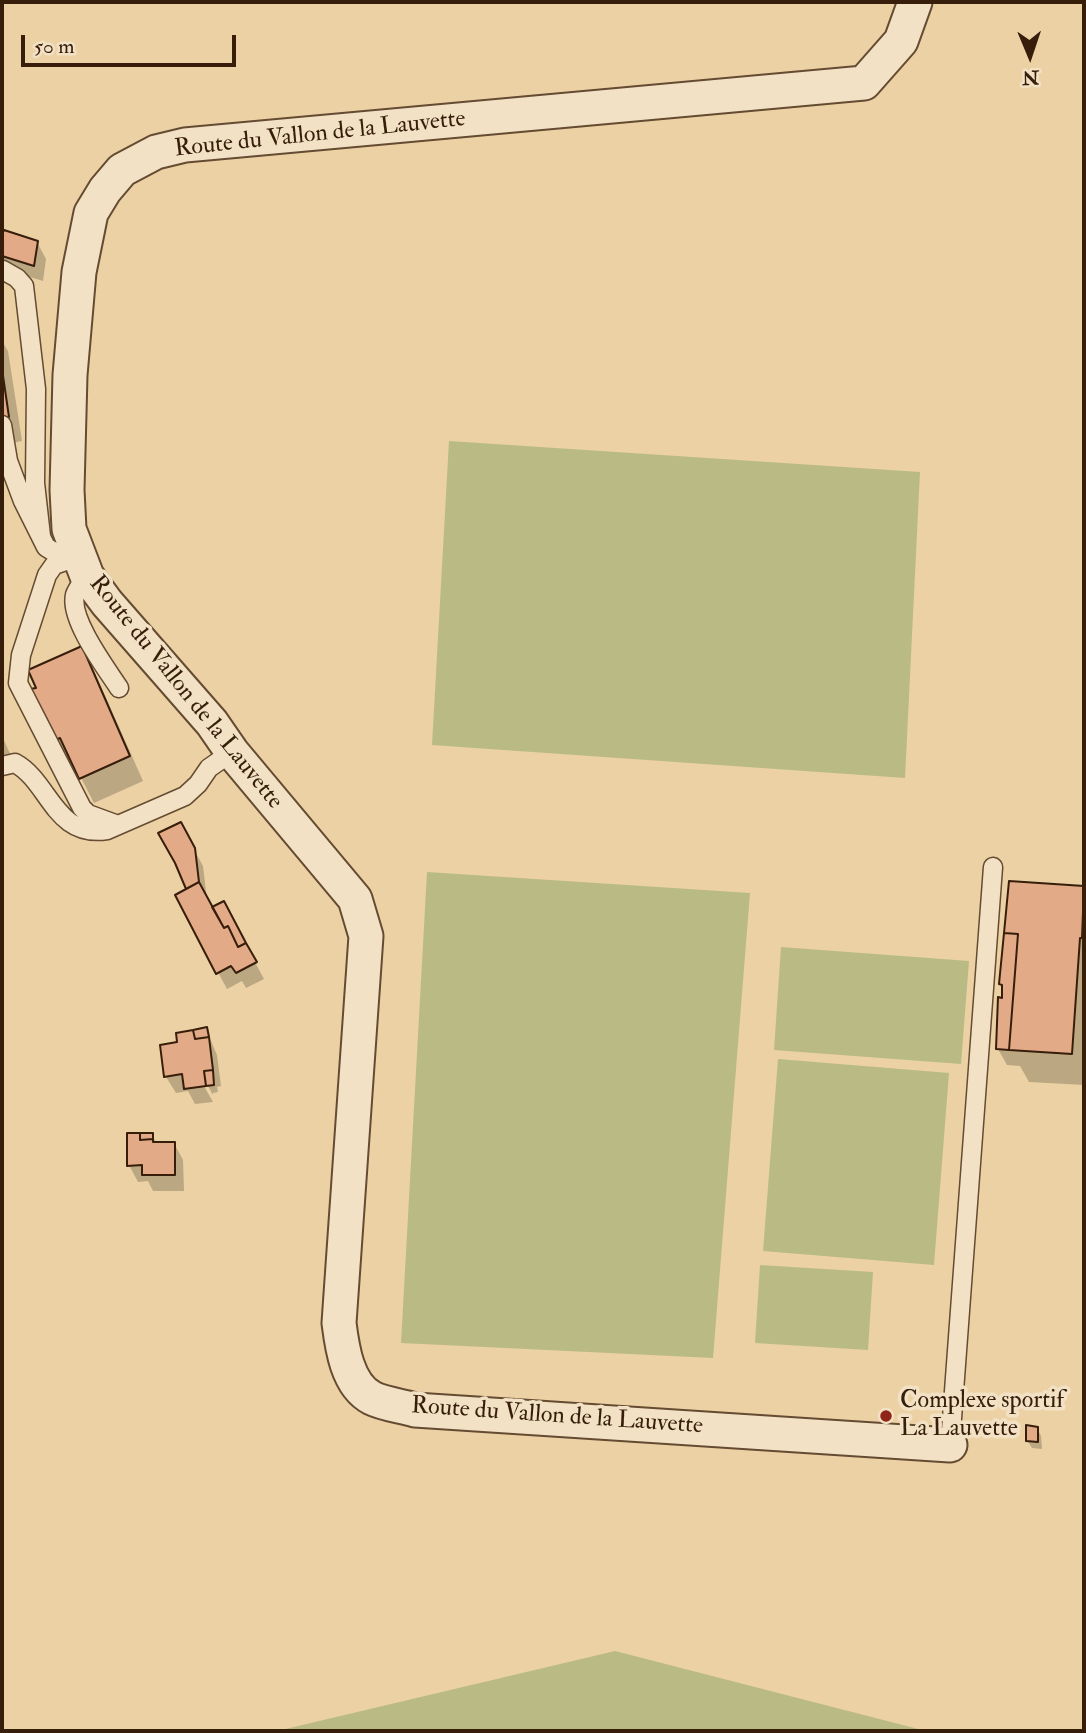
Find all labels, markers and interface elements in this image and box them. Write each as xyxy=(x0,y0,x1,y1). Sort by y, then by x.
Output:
scale bar xyxy=(24,21,240,65)
north arrow xyxy=(995,21,1065,91)
text: 50 m xyxy=(34,33,75,60)
text: N xyxy=(1022,65,1040,89)
street label: Route du Vallon de la Lauvette xyxy=(173,105,467,165)
street label: Route du Vallon de la Lauvette xyxy=(82,570,288,816)
place label: Complexe sportif La Lauvette xyxy=(900,1388,1064,1444)
street label: Route du Vallon de la Lauvette xyxy=(410,1392,704,1442)
marker: Complexe sportif La Lauvette xyxy=(878,1408,894,1424)

